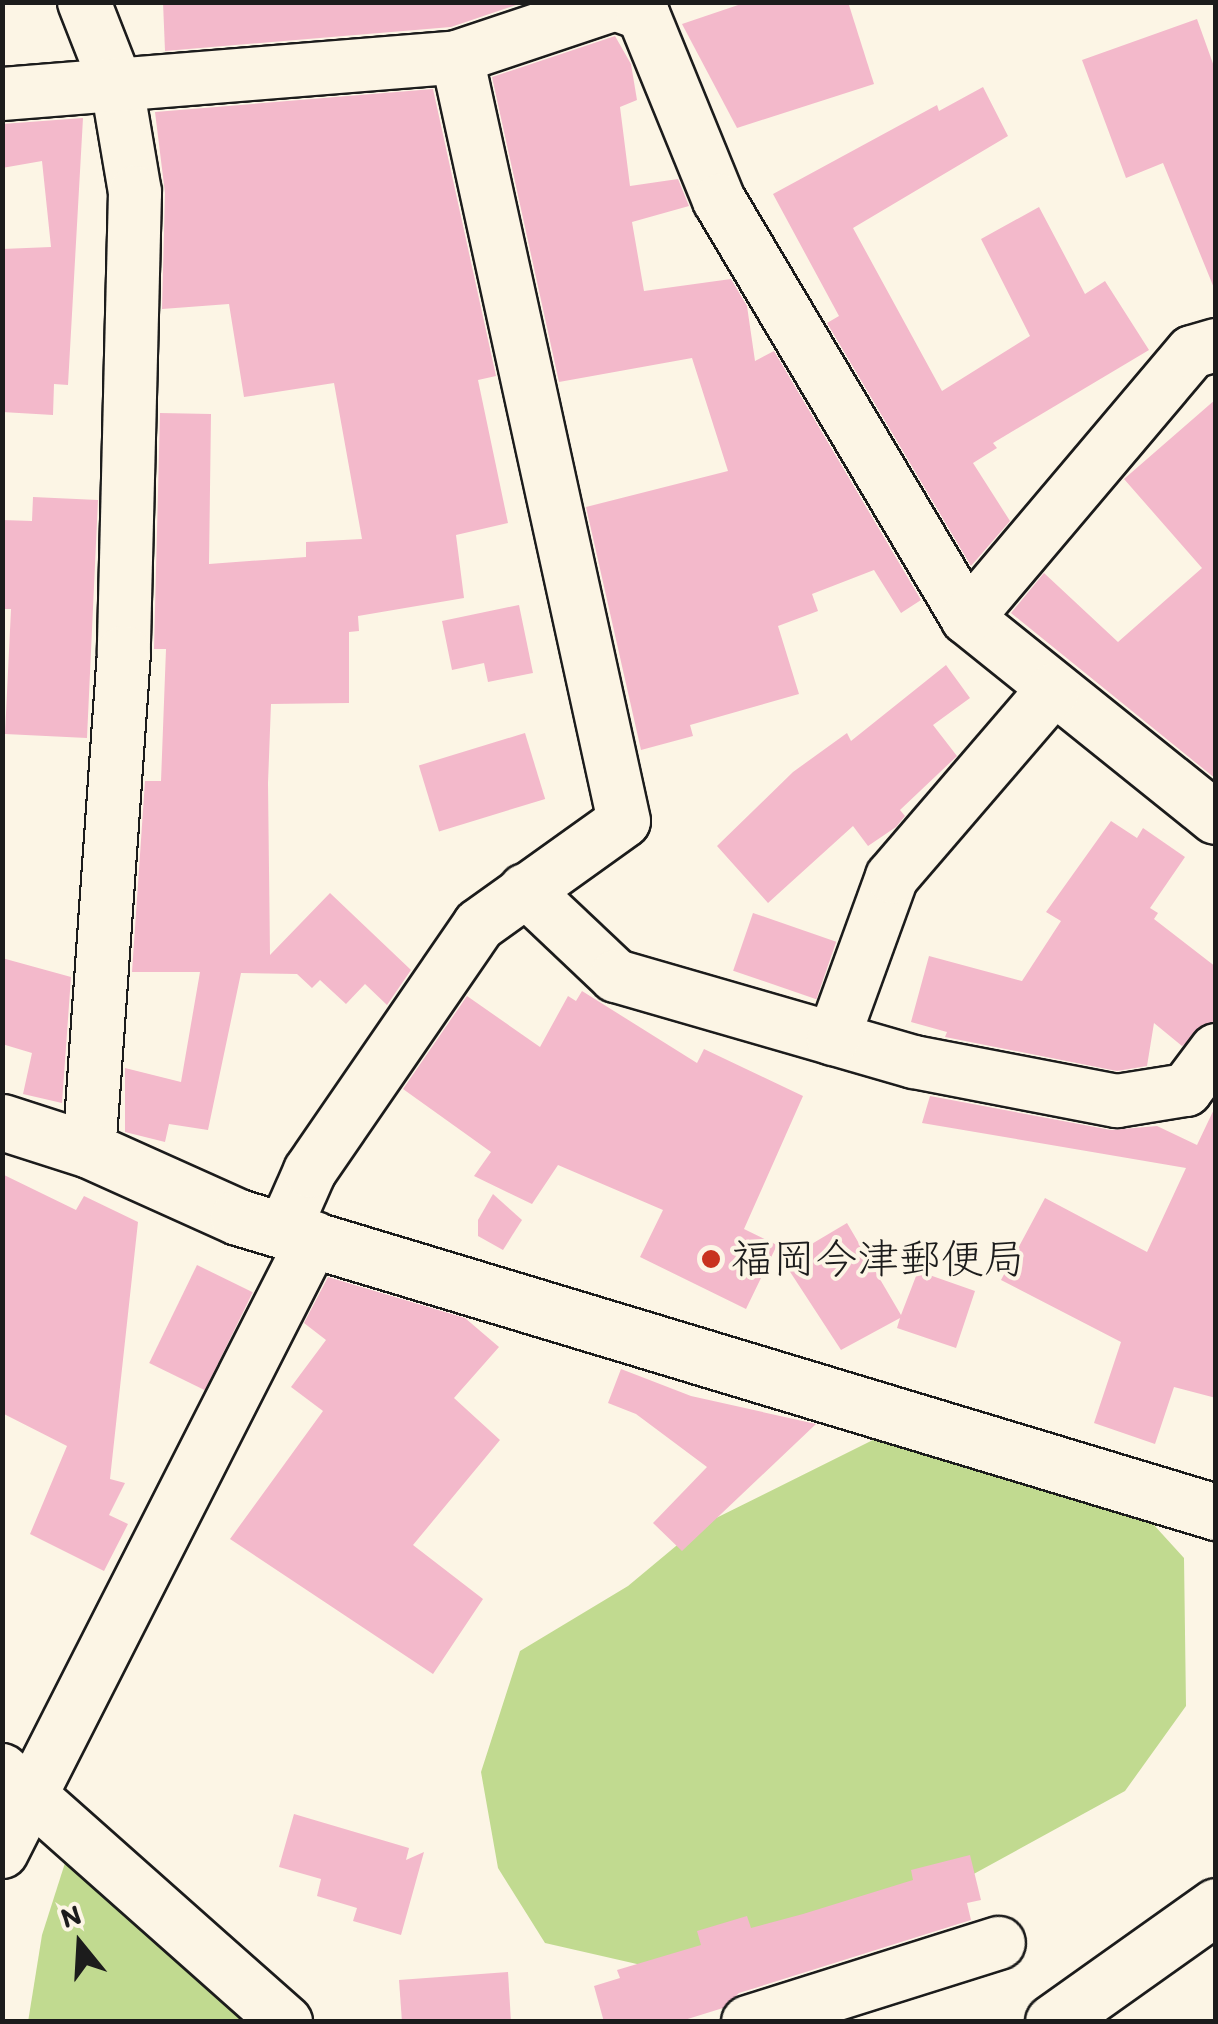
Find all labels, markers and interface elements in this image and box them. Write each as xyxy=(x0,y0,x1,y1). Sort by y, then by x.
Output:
place label: 福岡今津郵便局 xyxy=(731,1234,1025,1284)
marker: 福岡今津郵便局 xyxy=(700,1248,722,1270)
north arrow xyxy=(30,1894,130,1994)
text: N xyxy=(56,1896,85,1935)

